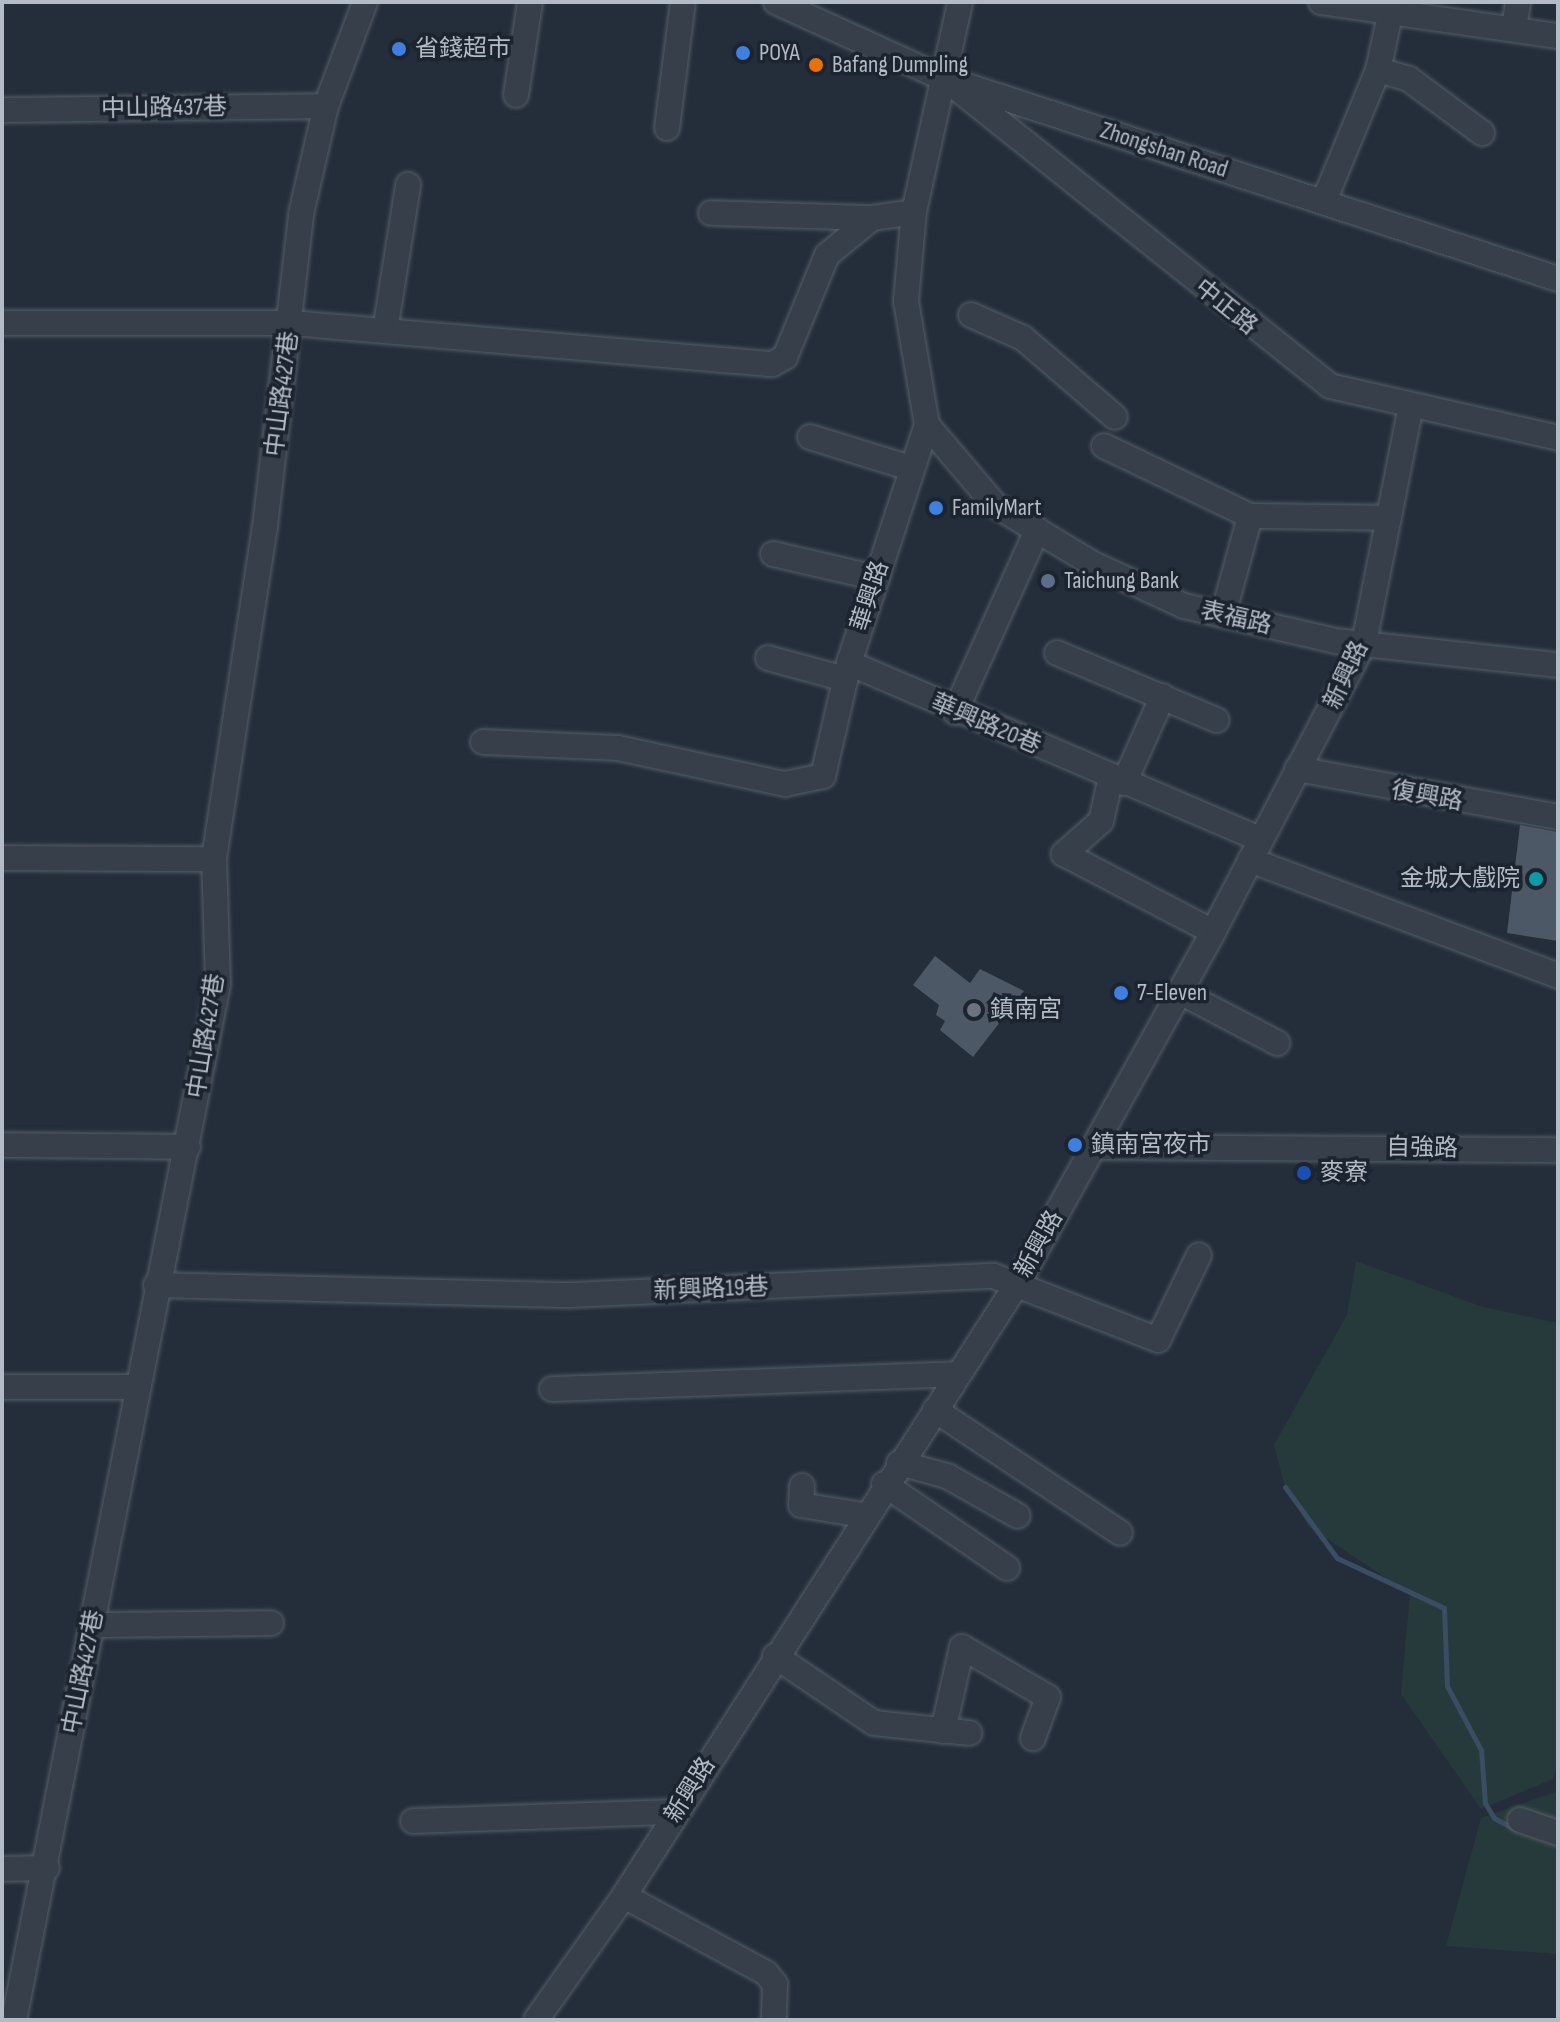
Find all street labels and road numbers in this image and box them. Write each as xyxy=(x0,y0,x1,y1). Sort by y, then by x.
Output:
street label: 中山路437巷 xyxy=(101,93,227,123)
street label: Zhongshan Road xyxy=(1097,116,1231,184)
street label: 中正路 xyxy=(1189,273,1263,341)
street label: 中山路427巷 xyxy=(260,330,304,458)
street label: 華興路 xyxy=(845,557,895,635)
street label: 表福路 xyxy=(1198,596,1274,640)
street label: 新興路 xyxy=(1318,636,1374,714)
street label: 華興路20巷 xyxy=(927,688,1045,760)
street label: 復興路 xyxy=(1389,776,1465,816)
street label: 中山路427巷 xyxy=(182,972,230,1100)
street label: 自強路 xyxy=(1386,1133,1458,1163)
street label: 新興路 xyxy=(1009,1206,1069,1282)
street label: 新興路19巷 xyxy=(653,1273,769,1305)
street label: 中山路427巷 xyxy=(57,1608,109,1736)
street label: 新興路 xyxy=(659,1752,721,1828)

